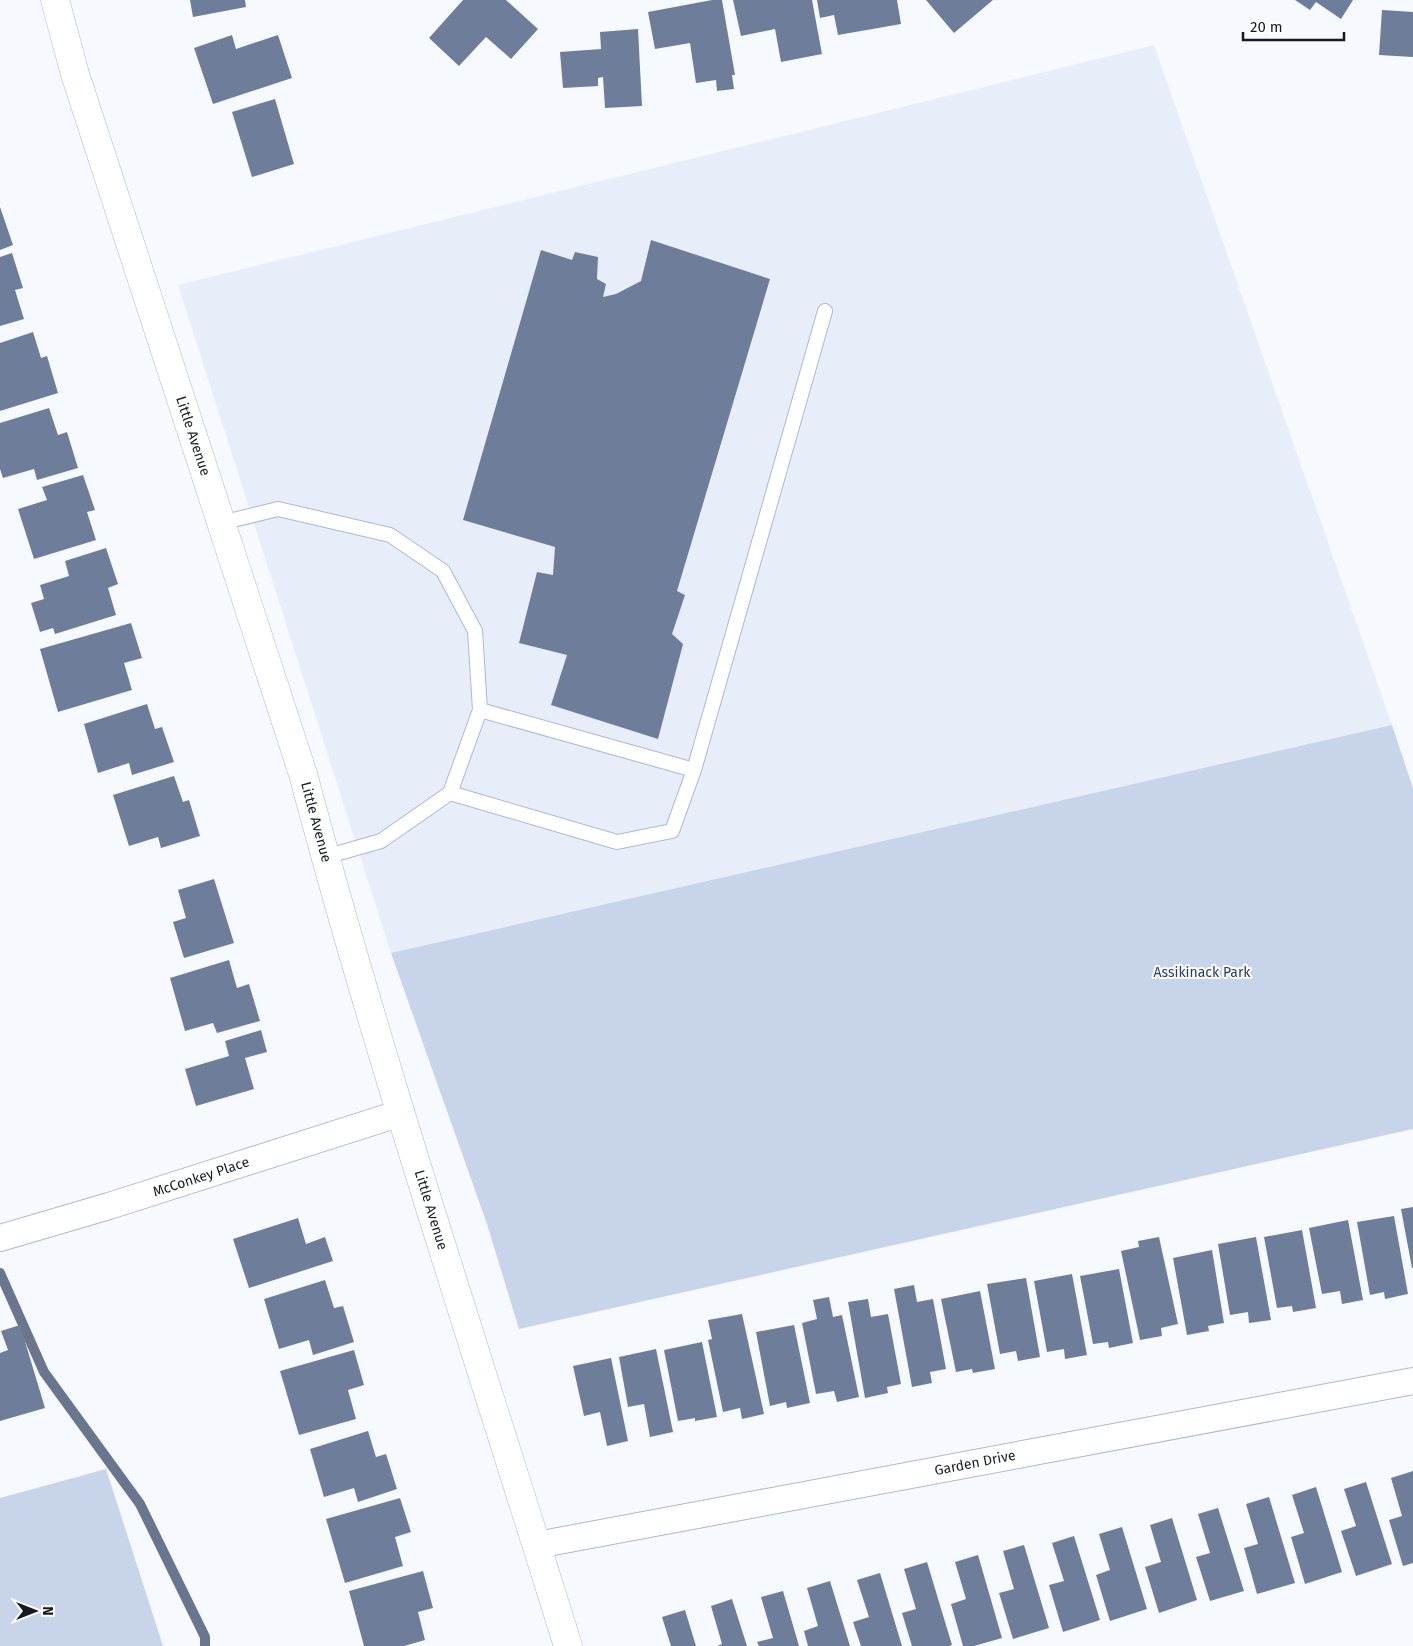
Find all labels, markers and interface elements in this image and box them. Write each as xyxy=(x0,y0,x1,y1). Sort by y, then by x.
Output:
scale bar xyxy=(1243,10,1344,42)
text: 20 m xyxy=(1250,18,1283,36)
street label: Little Avenue xyxy=(172,394,214,478)
street label: Little Avenue xyxy=(297,780,335,864)
park label: Assikinack Park xyxy=(1154,964,1251,981)
street label: McConkey Place xyxy=(151,1153,251,1201)
street label: Little Avenue xyxy=(411,1168,451,1252)
street label: Garden Drive xyxy=(933,1447,1017,1479)
north arrow xyxy=(10,1586,60,1636)
text: N xyxy=(39,1606,56,1616)

